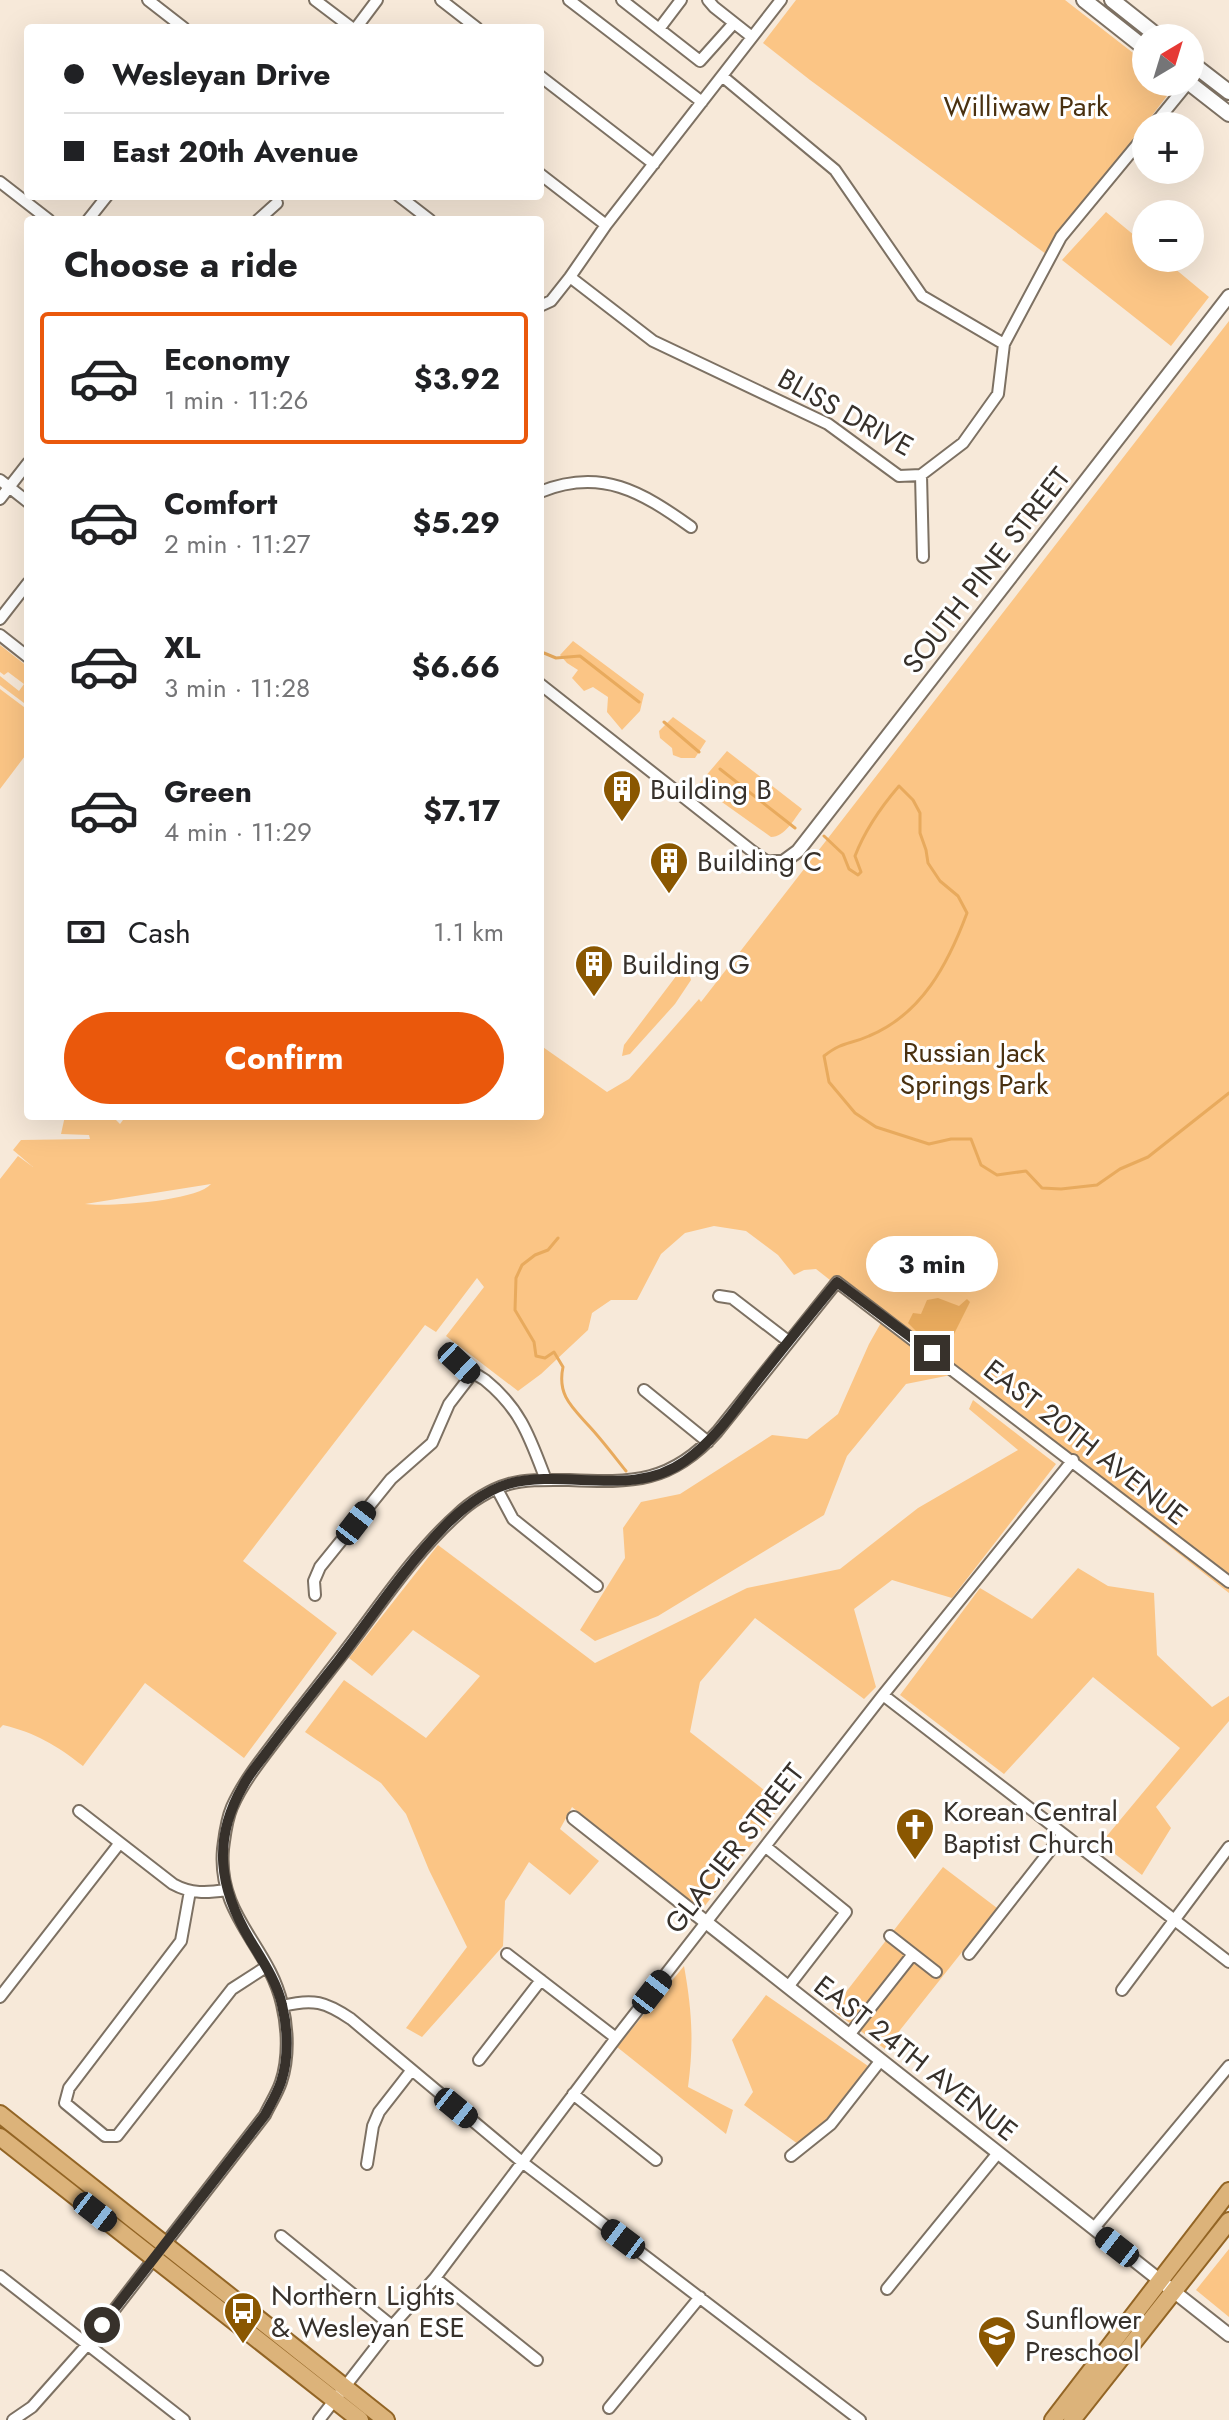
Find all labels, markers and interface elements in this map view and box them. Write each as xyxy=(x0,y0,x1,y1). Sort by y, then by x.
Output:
north arrow xyxy=(1132,24,1204,96)
map controls xyxy=(1132,24,1204,272)
text: Wesleyan Drive xyxy=(112,53,330,96)
park label: Williwaw Park xyxy=(944,86,1109,127)
button: + xyxy=(1132,112,1204,184)
text: East 20th Avenue xyxy=(112,130,358,173)
button: − xyxy=(1132,200,1204,272)
text: Choose a ride xyxy=(64,238,298,290)
text: Economy xyxy=(164,338,290,381)
icon: car xyxy=(68,342,140,414)
text: $3.92 xyxy=(414,357,500,400)
street label: BLISS DRIVE xyxy=(770,358,921,467)
text: 1 min · 11:26 xyxy=(164,381,309,419)
street label: SOUTH PINE STREET xyxy=(893,458,1080,682)
text: Comfort xyxy=(164,482,277,525)
icon: car xyxy=(68,486,140,558)
text: $5.29 xyxy=(413,501,500,544)
text: 2 min · 11:27 xyxy=(164,525,310,563)
text: XL xyxy=(164,626,200,669)
icon: car xyxy=(68,630,140,702)
text: $6.66 xyxy=(411,645,500,688)
text: 3 min · 11:28 xyxy=(164,669,310,707)
building icon: Building B xyxy=(601,768,643,823)
place label: Building B xyxy=(650,769,772,810)
text: Green xyxy=(164,770,252,813)
icon: car xyxy=(68,774,140,846)
text: $7.17 xyxy=(423,789,500,832)
text: 4 min · 11:29 xyxy=(164,813,312,851)
building icon: Building C xyxy=(648,840,690,895)
place label: Building C xyxy=(697,841,823,882)
icon: cash xyxy=(64,910,108,954)
text: Cash xyxy=(128,911,191,954)
text: 1.1 km xyxy=(433,913,504,951)
building icon: Building G xyxy=(573,943,615,998)
place label: Building G xyxy=(622,944,750,985)
button: Confirm xyxy=(64,1012,504,1104)
park label: Russian Jack Springs Park xyxy=(900,1032,1049,1105)
callout: 3 min xyxy=(866,1237,998,1293)
text: 3 min xyxy=(898,1245,966,1283)
route end xyxy=(914,1335,950,1371)
car xyxy=(433,1338,485,1388)
street label: EAST 20TH AVENUE xyxy=(975,1350,1196,1535)
car xyxy=(332,1497,380,1549)
street label: GLACIER STREET xyxy=(655,1754,814,1942)
place label: Korean Central Baptist Church xyxy=(943,1791,1118,1864)
church icon: Korean Central Baptist Church xyxy=(894,1806,936,1861)
car xyxy=(628,1966,676,2018)
street label: EAST 24TH AVENUE xyxy=(805,1966,1026,2151)
car xyxy=(430,2084,482,2132)
car xyxy=(69,2188,121,2236)
car xyxy=(597,2215,649,2263)
car xyxy=(1091,2223,1143,2271)
place label: Northern Lights & Wesleyan ESE xyxy=(271,2275,465,2348)
bus stop icon: Northern Lights & Wesleyan ESE xyxy=(222,2290,264,2345)
place label: Sunflower Preschool xyxy=(1025,2299,1142,2372)
route start xyxy=(84,2307,120,2343)
school or university icon: Sunflower Preschool xyxy=(976,2314,1018,2369)

